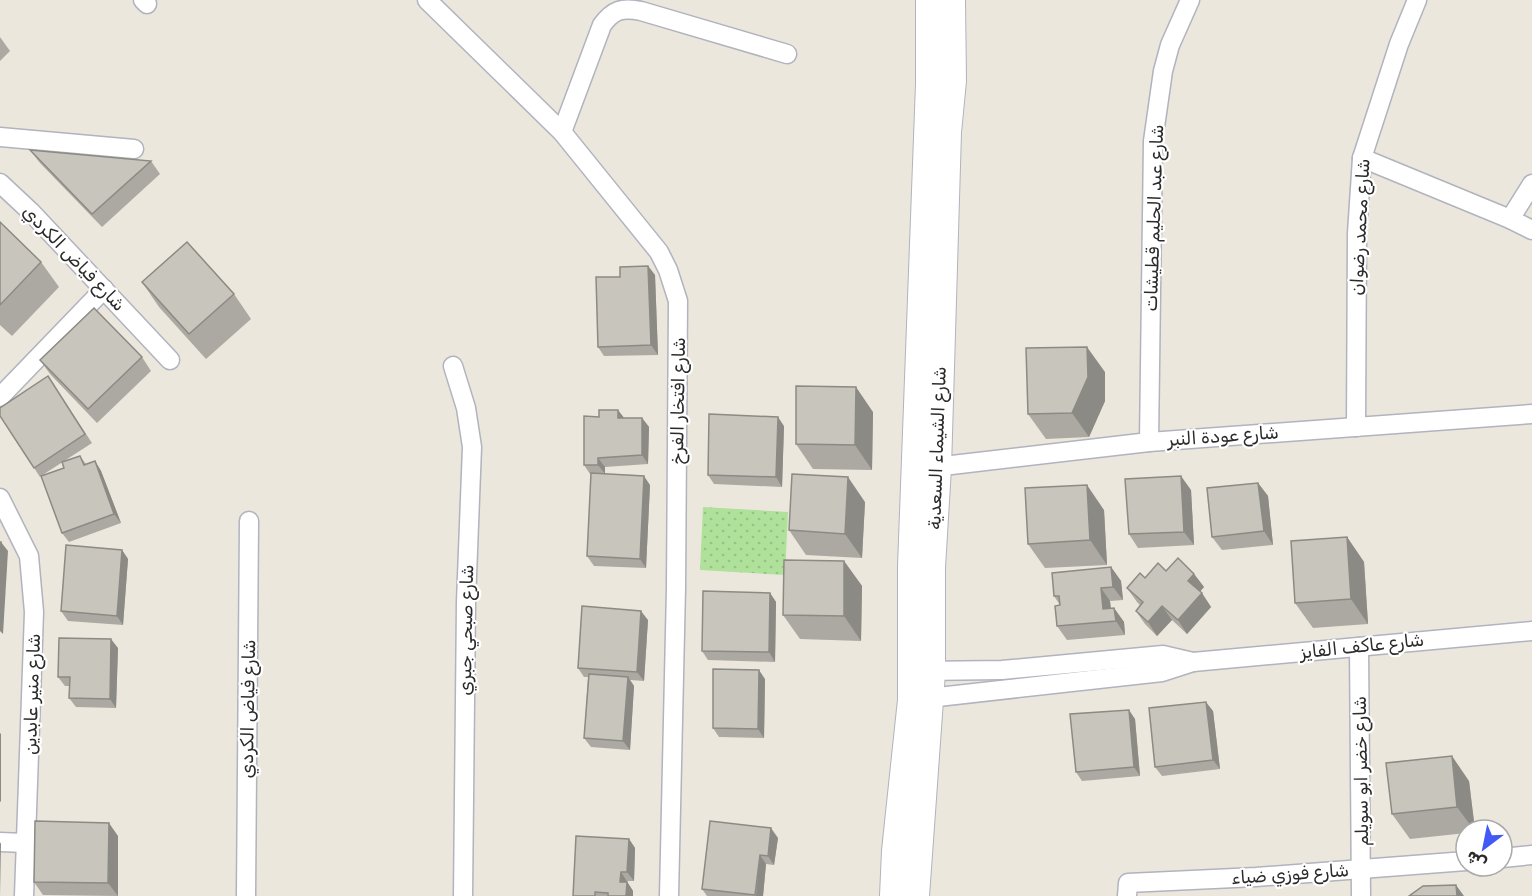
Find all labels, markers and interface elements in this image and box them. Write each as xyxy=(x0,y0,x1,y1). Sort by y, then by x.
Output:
street label: شارع عبد الحليم قطيشات xyxy=(1140,124,1169,312)
street label: شارع محمد رضوان xyxy=(1345,158,1376,296)
street label: شارع فياض الكردي xyxy=(17,200,130,316)
street label: شارع افتخار الفرخ xyxy=(666,337,691,465)
street label: شارع الشيماء السعدية xyxy=(923,366,952,530)
street label: شارع عودة النبر xyxy=(1166,421,1280,452)
street label: شارع صبحي جبري xyxy=(454,564,480,696)
street label: شارع عاكف الفايز xyxy=(1298,629,1425,665)
street label: شارع منير عابدين xyxy=(19,633,46,755)
street label: شارع فياض الكردي xyxy=(236,639,261,779)
street label: شارع خضر ابو سويلم xyxy=(1349,696,1374,846)
north arrow xyxy=(1454,818,1514,878)
text: ش xyxy=(1463,847,1490,874)
street label: شارع فوزي ضياء xyxy=(1230,859,1350,890)

